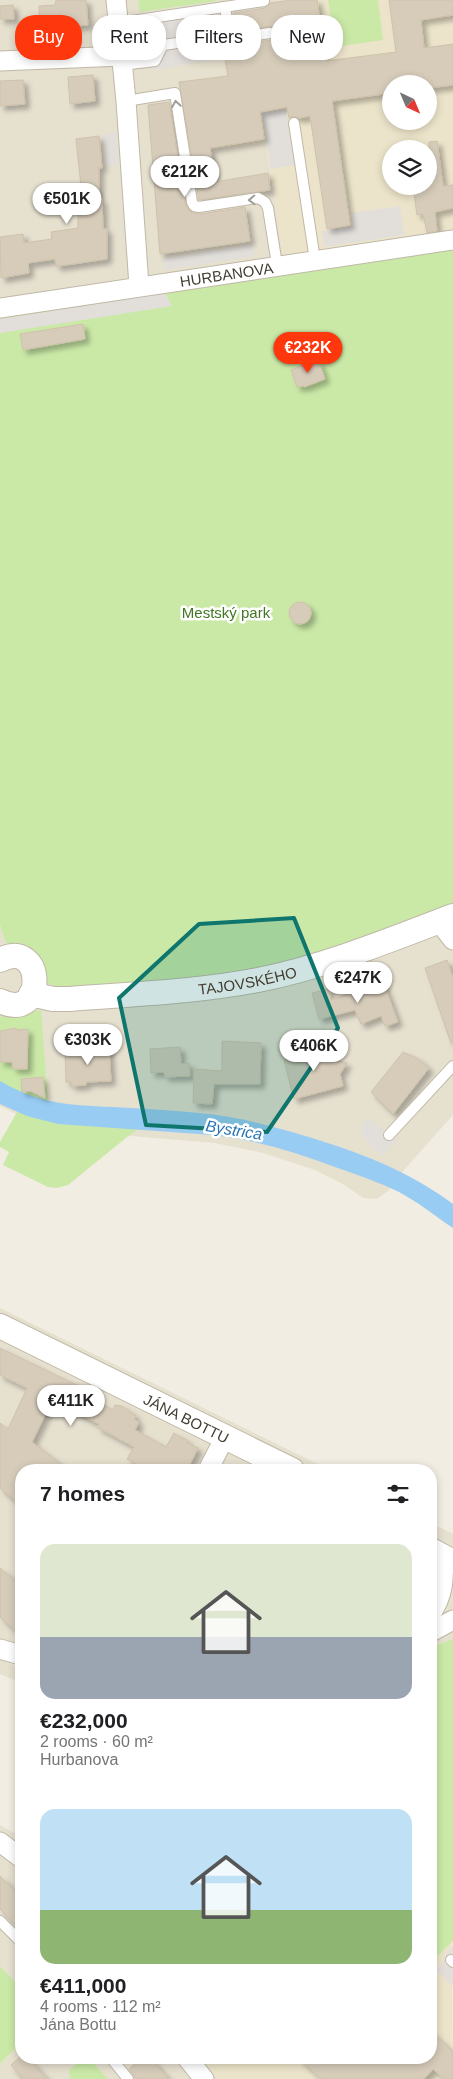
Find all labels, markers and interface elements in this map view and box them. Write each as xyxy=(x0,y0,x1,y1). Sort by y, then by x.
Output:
chip: Buy xyxy=(15,15,82,60)
chip: Rent xyxy=(92,15,166,60)
chip: Filters xyxy=(176,15,261,60)
chip: New xyxy=(271,15,343,60)
north arrow xyxy=(382,75,438,130)
map controls xyxy=(382,75,437,195)
one-way arrow xyxy=(172,100,182,109)
button: layers xyxy=(382,140,437,195)
pin: €212K xyxy=(150,156,220,198)
text: €212K xyxy=(161,163,209,180)
pin: €501K xyxy=(32,182,102,225)
text: €501K xyxy=(43,190,91,207)
one-way arrow xyxy=(248,195,256,205)
street label: HURBANOVA xyxy=(179,259,274,289)
pin: €232K xyxy=(273,332,343,374)
text: €232K xyxy=(284,339,332,356)
park label: Mestský park xyxy=(182,604,271,621)
pin: €247K xyxy=(323,962,393,1004)
street label: TAJOVSKÉHO xyxy=(197,963,298,997)
text: €247K xyxy=(334,969,382,986)
pin: €303K xyxy=(53,1024,123,1066)
pin: €406K xyxy=(279,1030,349,1072)
text: €303K xyxy=(64,1031,112,1048)
text: €406K xyxy=(290,1037,338,1054)
water label: Bystrica xyxy=(205,1117,264,1143)
pin: €411K xyxy=(36,1384,106,1427)
street label: JÁNA BOTTU xyxy=(141,1390,232,1446)
text: €411K xyxy=(48,1392,94,1409)
icon: filters xyxy=(384,1480,412,1508)
text: 7 homes xyxy=(40,1482,125,1505)
icon: home xyxy=(181,1577,271,1667)
text: €232,000 xyxy=(40,1709,128,1732)
text: 2 rooms · 60 m² xyxy=(40,1733,153,1750)
text: Hurbanova xyxy=(40,1751,118,1768)
icon: home xyxy=(181,1842,271,1932)
text: €411,000 xyxy=(40,1974,126,1997)
text: 4 rooms · 112 m² xyxy=(40,1998,161,2015)
text: Jána Bottu xyxy=(40,2016,117,2033)

